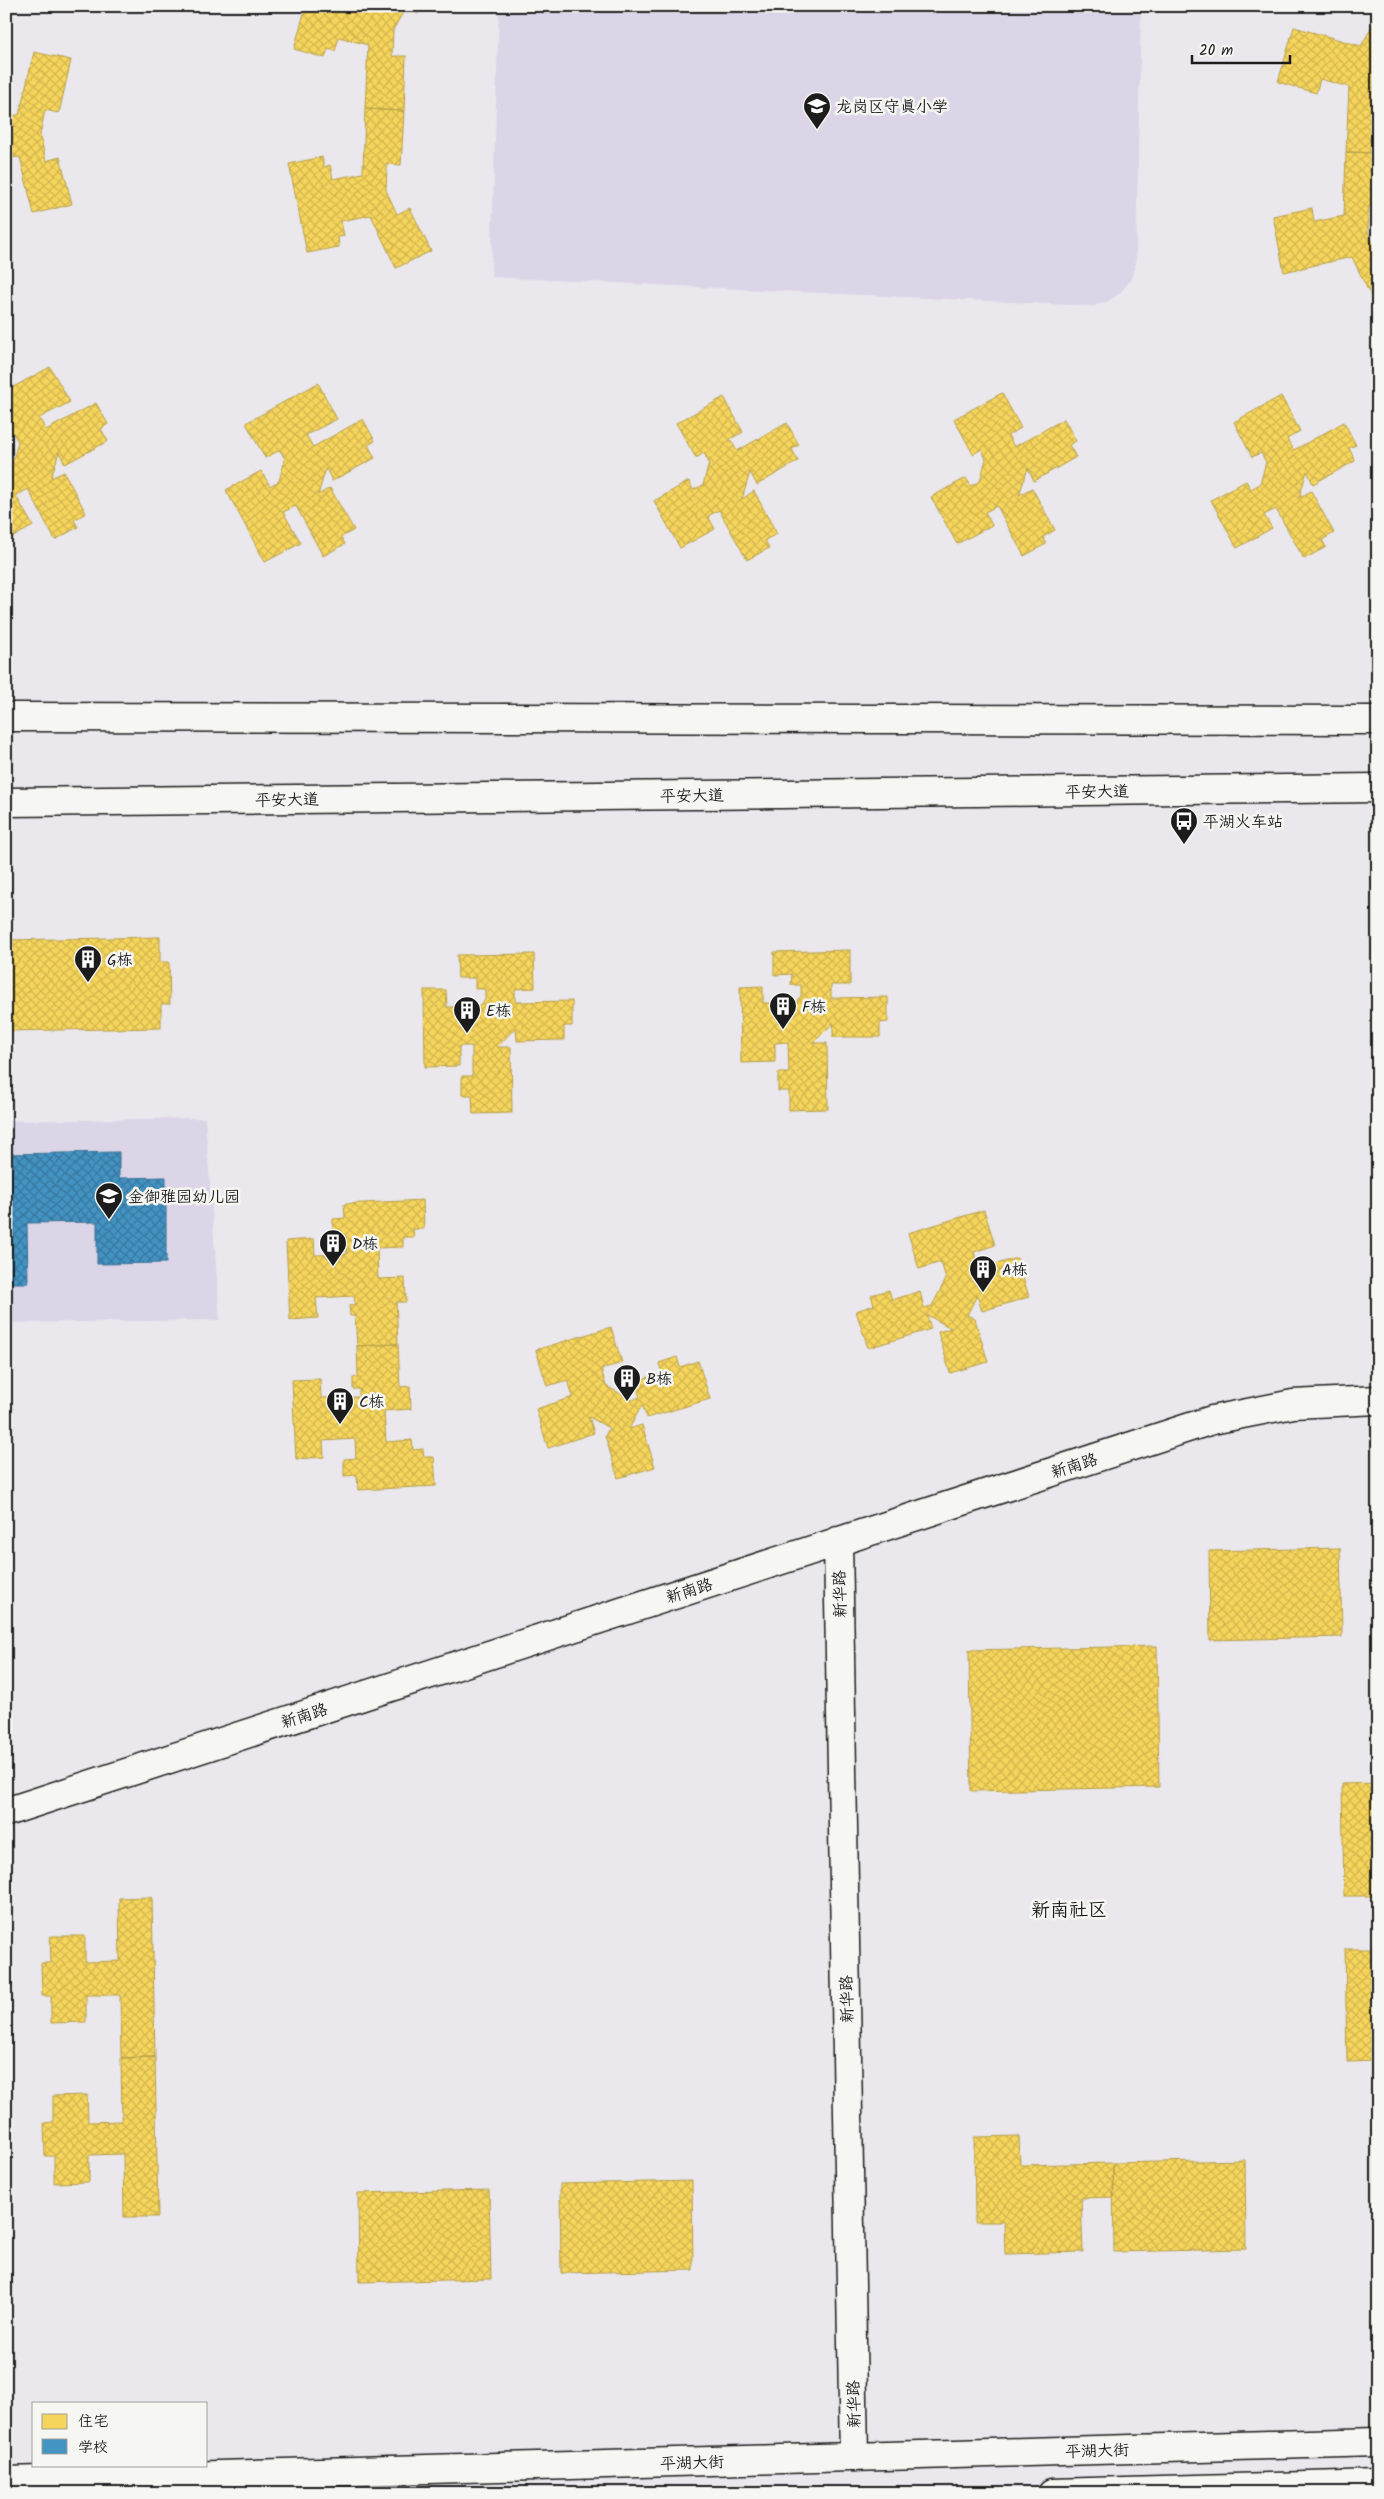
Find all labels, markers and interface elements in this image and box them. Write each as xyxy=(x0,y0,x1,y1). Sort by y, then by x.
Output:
scale bar xyxy=(1192,32,1289,64)
text: 20 m xyxy=(1199,39,1233,63)
school or university icon: 龙岗区守真小学 xyxy=(802,91,832,130)
place label: 龙岗区守真小学 xyxy=(836,95,948,120)
street label: 平安大道 xyxy=(1065,779,1129,806)
street label: 平安大道 xyxy=(660,783,724,810)
street label: 平安大道 xyxy=(255,787,319,814)
bus stop icon: 平湖火车站 xyxy=(1169,806,1199,845)
place label: 平湖火车站 xyxy=(1203,810,1283,835)
building icon: G栋 xyxy=(73,944,103,983)
place label: G栋 xyxy=(107,948,133,973)
building icon: F栋 xyxy=(768,991,798,1030)
building icon: E栋 xyxy=(452,995,482,1034)
place label: F栋 xyxy=(802,995,826,1020)
place label: E栋 xyxy=(486,999,511,1024)
school or university icon: 金御雅园幼儿园 xyxy=(94,1181,124,1220)
place label: 金御雅园幼儿园 xyxy=(128,1185,240,1210)
building icon: D栋 xyxy=(318,1228,348,1267)
place label: D栋 xyxy=(352,1232,378,1257)
building icon: A栋 xyxy=(968,1254,998,1293)
place label: A栋 xyxy=(1002,1258,1028,1283)
building icon: B栋 xyxy=(612,1363,642,1402)
place label: B栋 xyxy=(646,1367,672,1392)
building icon: C栋 xyxy=(325,1386,355,1425)
place label: C栋 xyxy=(359,1390,385,1415)
street label: 新南路 xyxy=(1048,1447,1101,1486)
street label: 新华路 xyxy=(828,1570,853,1618)
street label: 新南路 xyxy=(663,1572,716,1611)
street label: 新南路 xyxy=(278,1697,331,1736)
district label: 新南社区 xyxy=(1031,1896,1107,1926)
street label: 新华路 xyxy=(835,1975,860,2023)
street label: 新华路 xyxy=(842,2380,867,2428)
legend xyxy=(32,2402,208,2466)
text: 住宅 xyxy=(78,2410,108,2434)
text: 学校 xyxy=(78,2436,108,2460)
street label: 平湖大街 xyxy=(1065,2438,1129,2465)
street label: 平湖大街 xyxy=(660,2450,724,2477)

